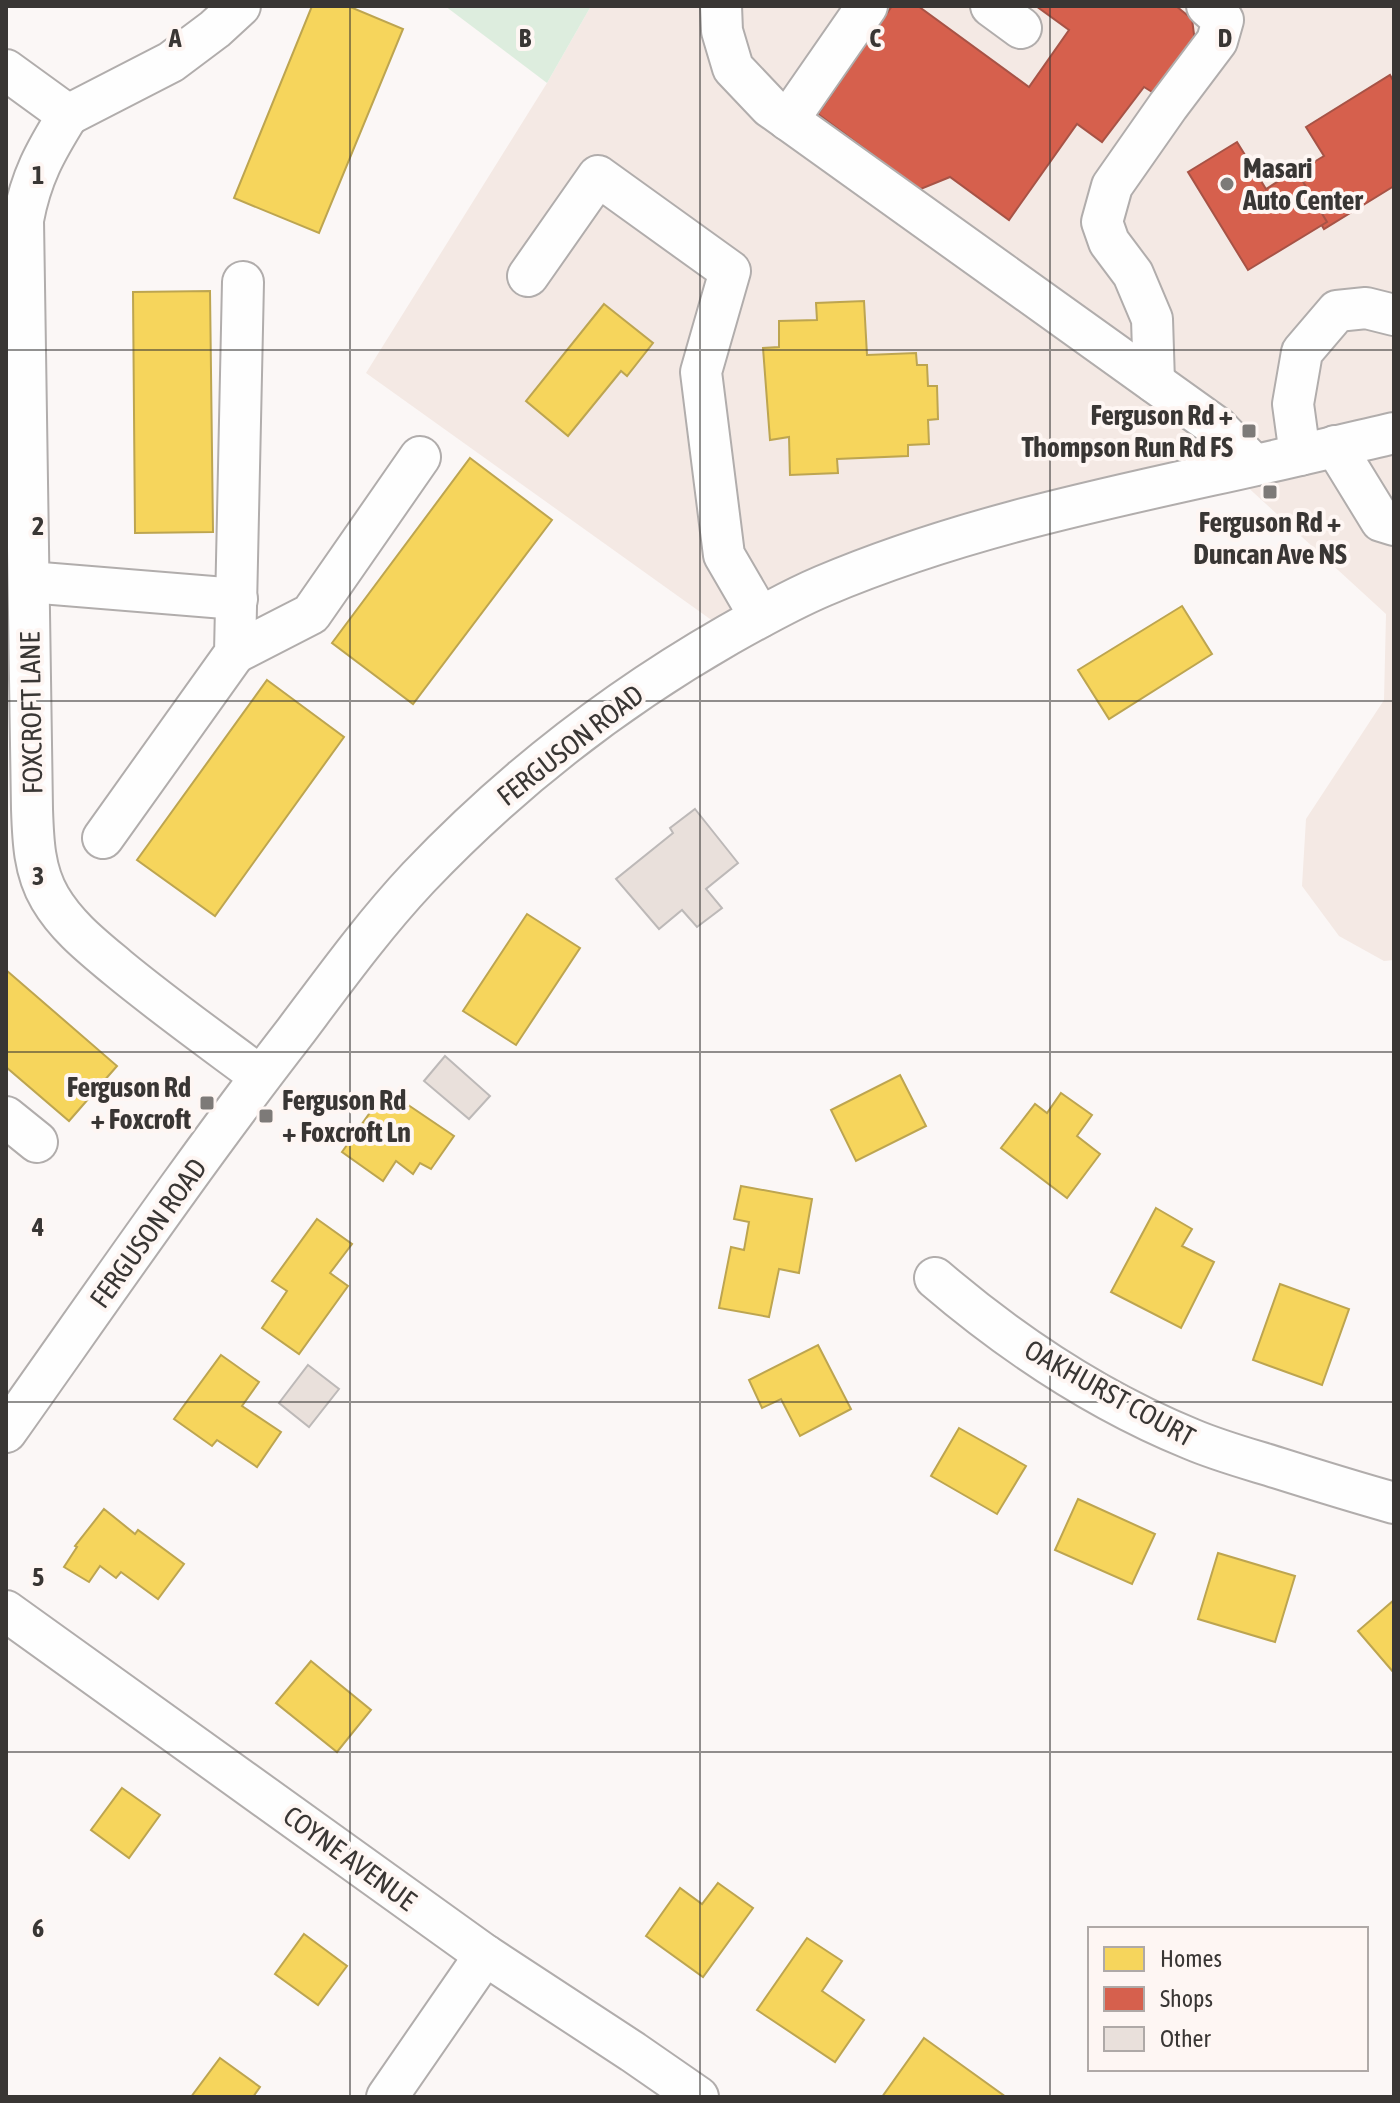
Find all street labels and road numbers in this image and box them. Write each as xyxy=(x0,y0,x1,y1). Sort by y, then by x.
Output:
street label: FOXCROFT LANE xyxy=(14,631,48,795)
street label: FERGUSON ROAD xyxy=(491,678,649,812)
street label: FERGUSON ROAD xyxy=(83,1152,213,1314)
street label: OAKHURST COURT xyxy=(1019,1333,1201,1453)
street label: COYNE AVENUE xyxy=(277,1799,423,1917)

